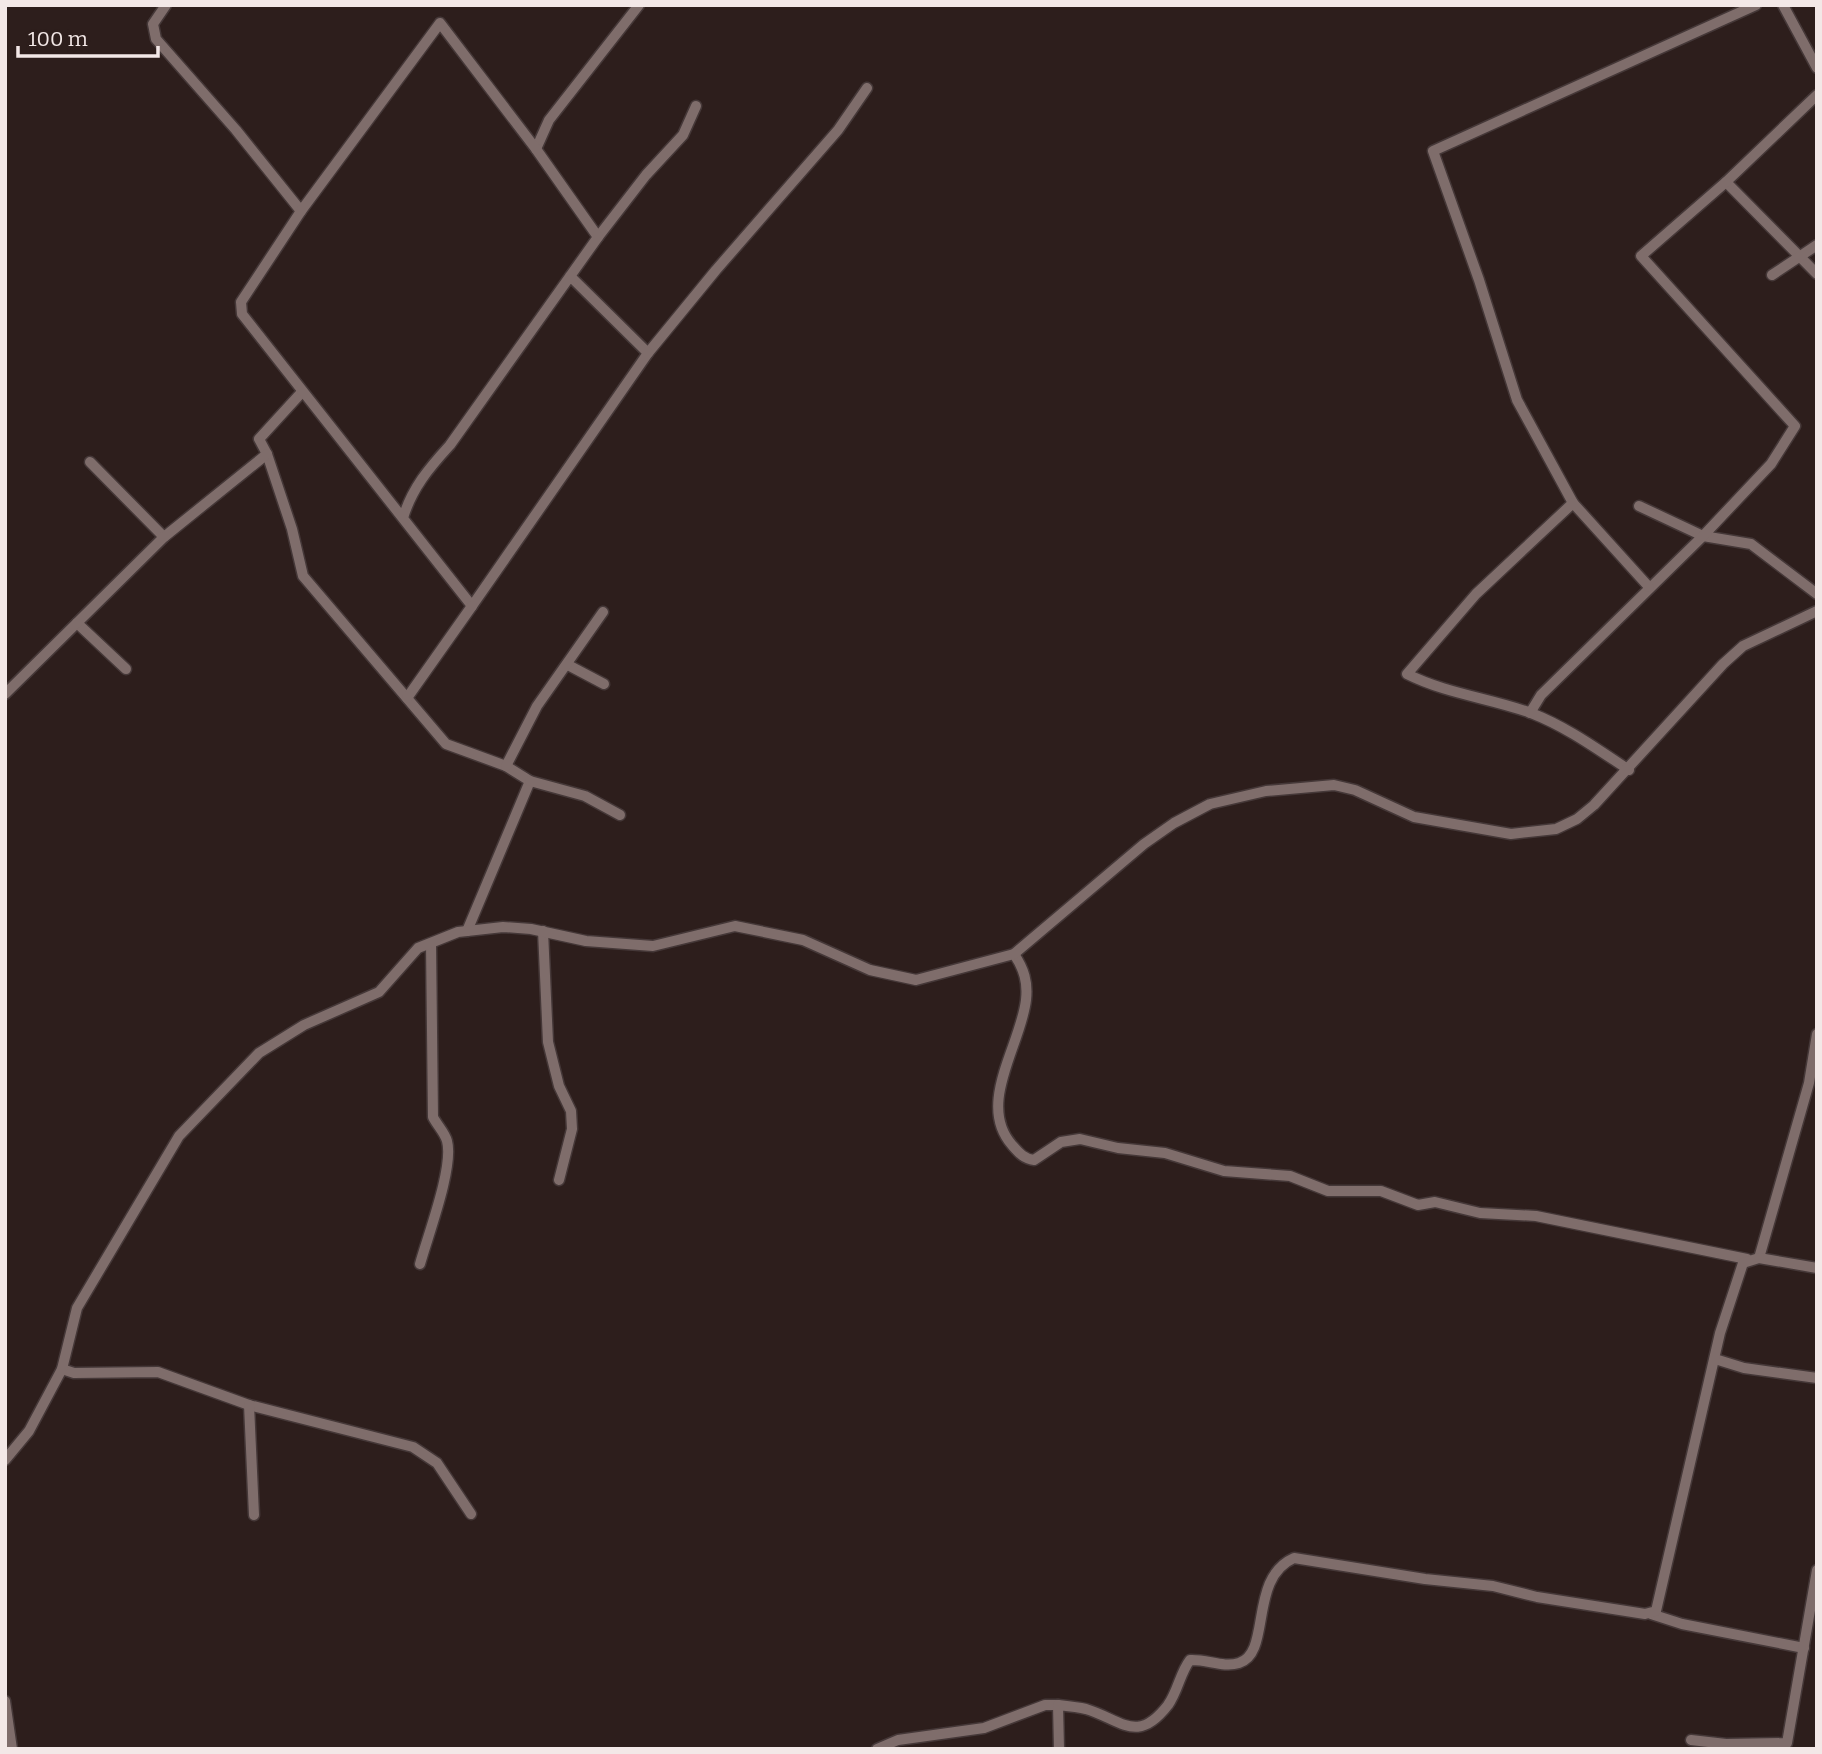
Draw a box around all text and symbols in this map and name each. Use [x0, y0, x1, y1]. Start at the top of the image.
scale bar [18, 14, 158, 58]
text: 100 m [28, 26, 88, 52]

